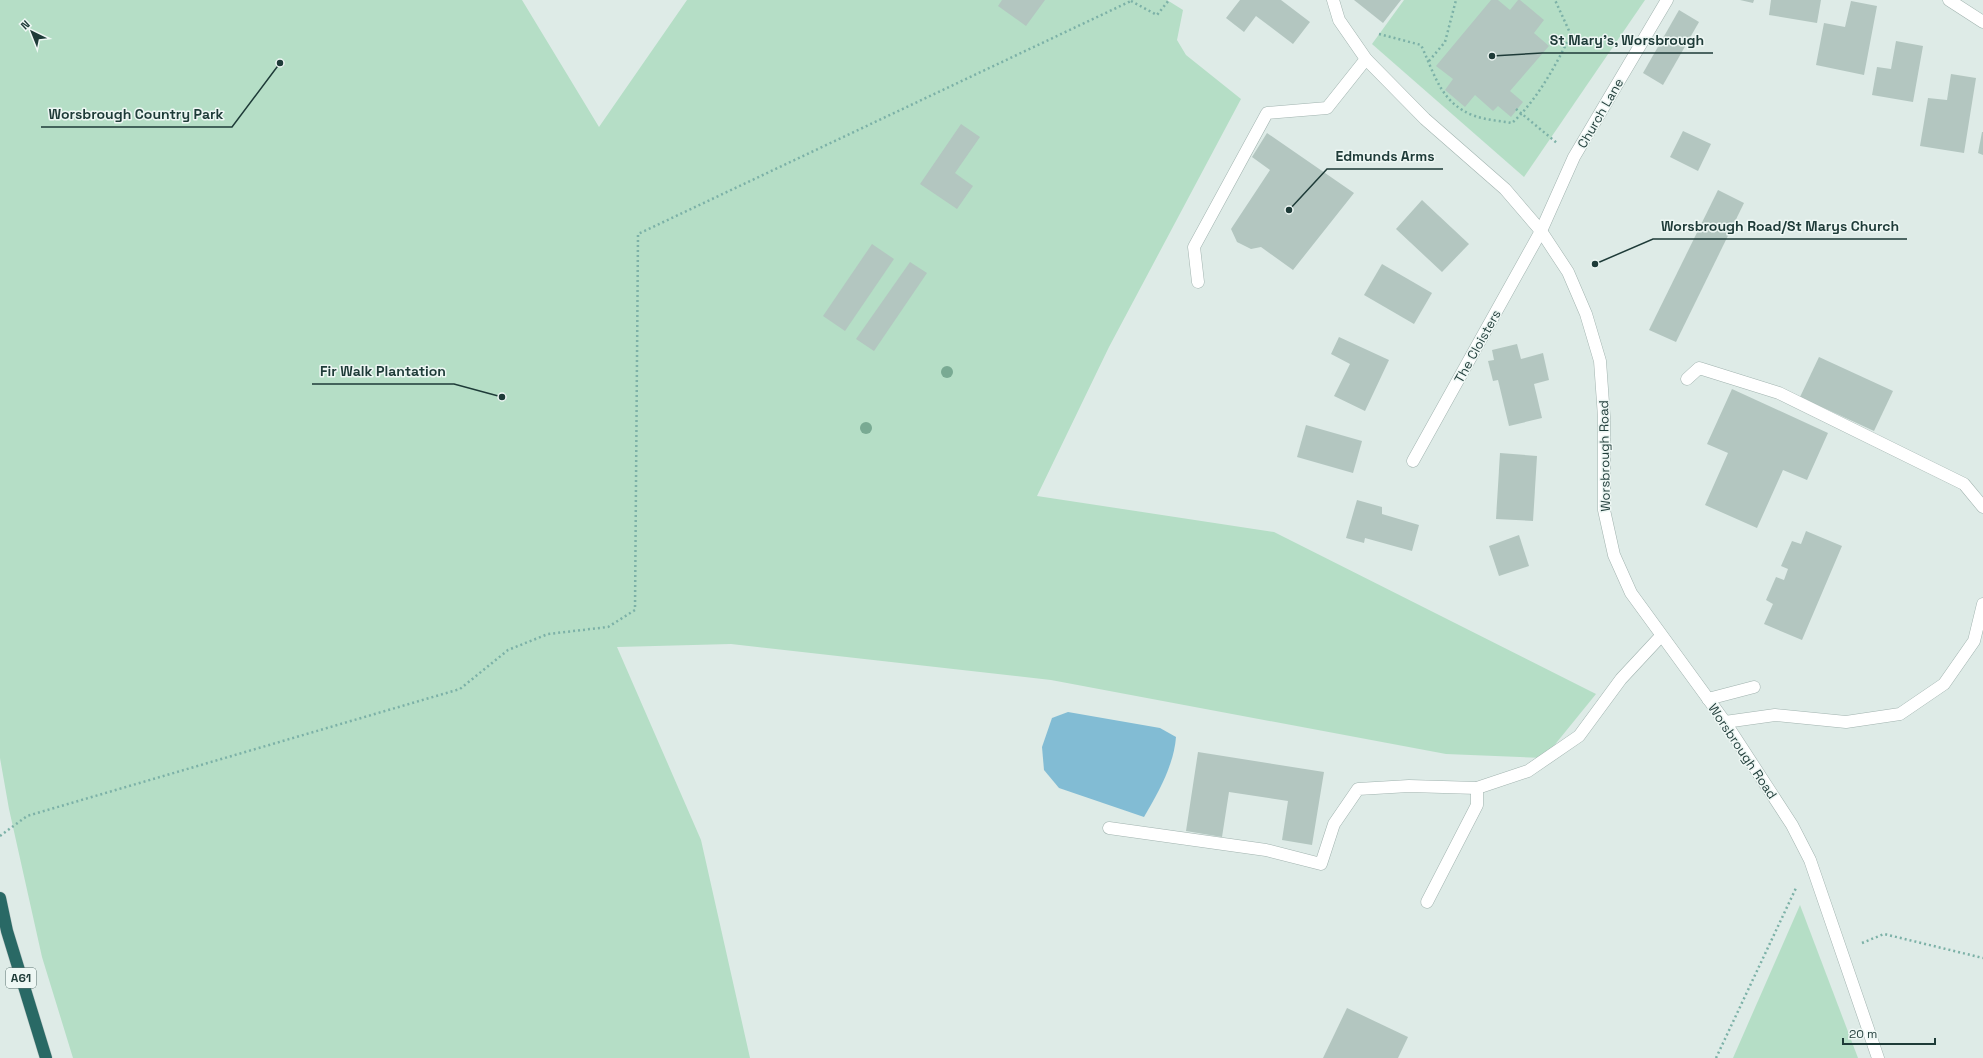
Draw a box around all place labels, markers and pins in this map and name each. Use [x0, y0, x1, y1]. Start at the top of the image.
callout: St Mary's, Worsbrough [1542, 27, 1713, 53]
callout: Worsbrough Country Park [41, 101, 232, 127]
callout: Edmunds Arms [1327, 143, 1443, 169]
callout: Worsbrough Road/St Marys Church [1653, 213, 1907, 239]
callout: Fir Walk Plantation [312, 358, 454, 384]

